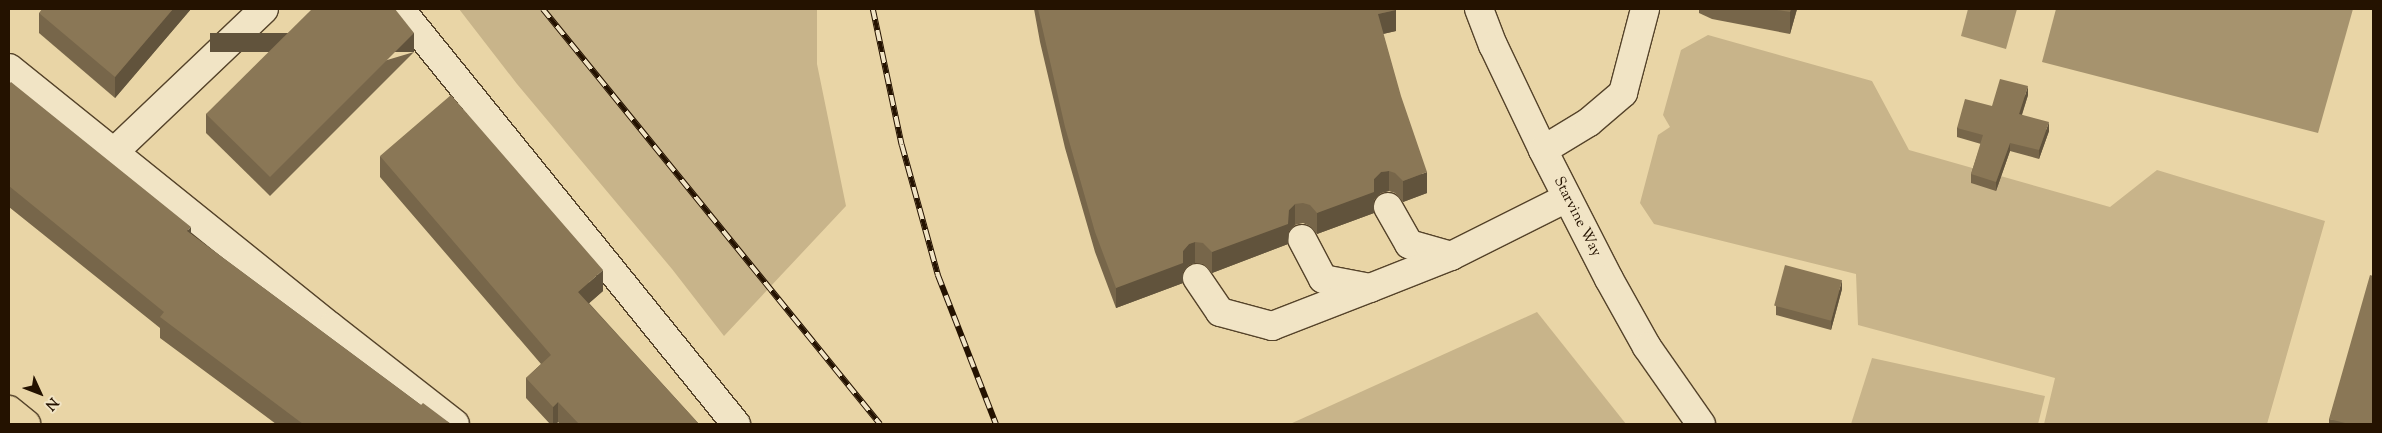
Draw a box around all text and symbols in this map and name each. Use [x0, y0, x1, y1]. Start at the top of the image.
street label: Starvine Way [1549, 174, 1605, 260]
north arrow [15, 368, 65, 418]
text: N [40, 392, 62, 414]

